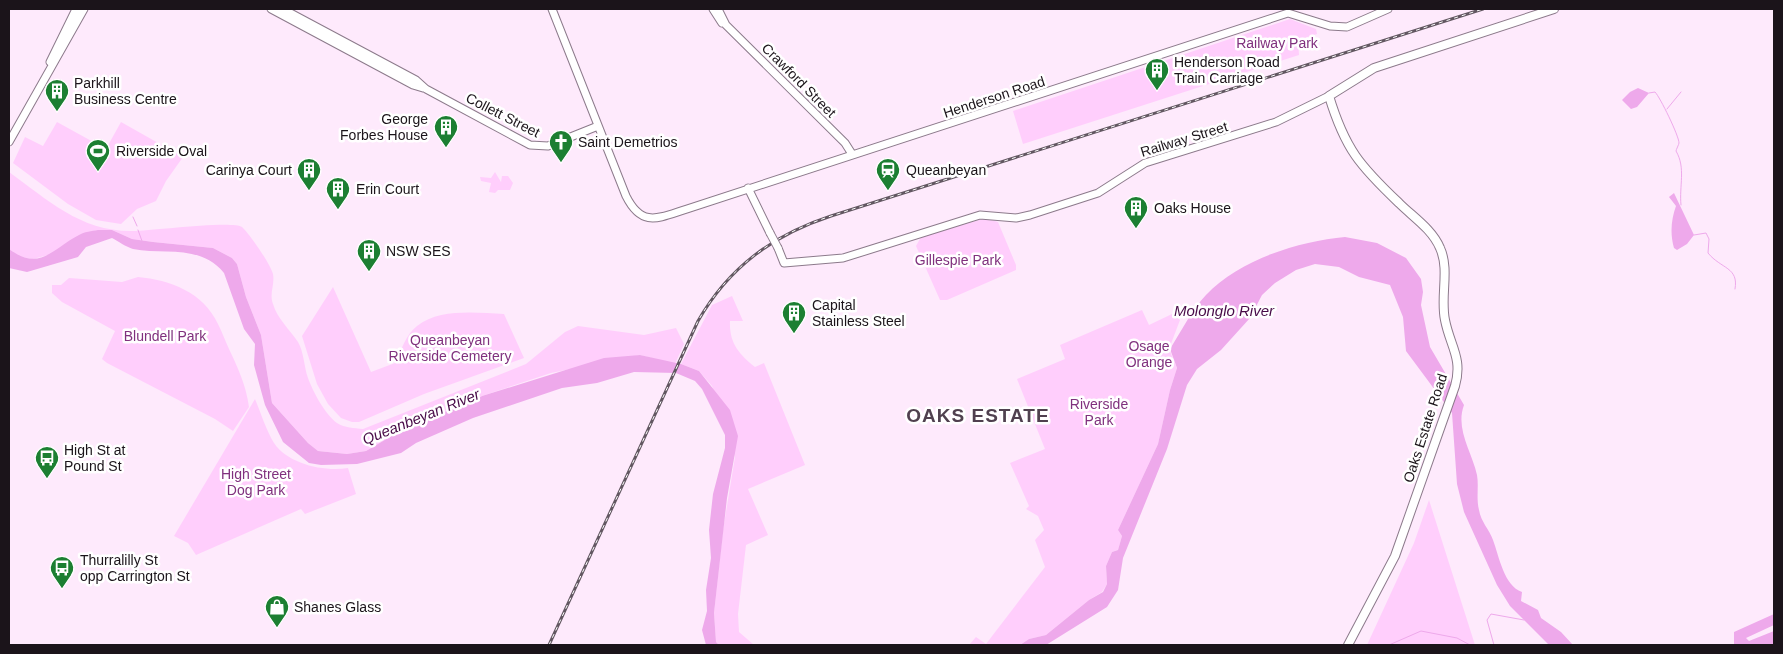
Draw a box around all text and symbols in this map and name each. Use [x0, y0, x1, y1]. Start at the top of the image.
park label: Railway Park [1236, 35, 1319, 51]
street label: Crawford Street [759, 40, 839, 120]
place label: Henderson Road Train Carriage [1174, 54, 1280, 86]
building icon: Henderson Road Train Carriage [1144, 57, 1170, 91]
street label: Henderson Road [941, 73, 1047, 121]
place label: Parkhill Business Centre [74, 75, 177, 107]
building icon: Parkhill Business Centre [44, 78, 70, 112]
street label: Collett Street [463, 89, 543, 141]
place label: George Forbes House [340, 111, 428, 143]
building icon: George Forbes House [433, 114, 459, 148]
street label: Railway Street [1139, 118, 1230, 160]
church icon: Saint Demetrios [548, 129, 574, 163]
place label: Saint Demetrios [578, 134, 678, 150]
sports icon: Riverside Oval [85, 138, 111, 172]
place label: Riverside Oval [116, 143, 207, 159]
building icon: Carinya Court [296, 157, 322, 191]
station icon: Queanbeyan [875, 157, 901, 191]
place label: Carinya Court [206, 162, 292, 178]
place label: Queanbeyan [906, 162, 986, 178]
building icon: Erin Court [325, 176, 351, 210]
place label: Erin Court [356, 181, 419, 197]
building icon: Oaks House [1123, 195, 1149, 229]
place label: Oaks House [1154, 200, 1231, 216]
building icon: NSW SES [356, 238, 382, 272]
place label: NSW SES [386, 243, 451, 259]
park label: Gillespie Park [915, 252, 1002, 268]
place label: Capital Stainless Steel [812, 297, 905, 329]
building icon: Capital Stainless Steel [781, 300, 807, 334]
water label: Molonglo River [1174, 302, 1275, 319]
park label: Blundell Park [124, 328, 207, 344]
park label: Queanbeyan Riverside Cemetery [389, 332, 511, 364]
park label: Osage Orange [1126, 338, 1173, 370]
street label: Oaks Estate Road [1400, 371, 1450, 485]
water label: Queanbeyan River [360, 385, 483, 448]
park label: Riverside Park [1070, 396, 1128, 428]
district label: OAKS ESTATE [906, 405, 1050, 426]
place label: High St at Pound St [64, 442, 126, 474]
bus stop icon: High St at Pound St [34, 445, 60, 479]
park label: High Street Dog Park [221, 466, 291, 498]
place label: Thurralilly St opp Carrington St [80, 552, 190, 584]
bus stop icon: Thurralilly St opp Carrington St [49, 555, 75, 589]
shop icon: Shanes Glass [264, 594, 290, 628]
place label: Shanes Glass [294, 599, 381, 615]

